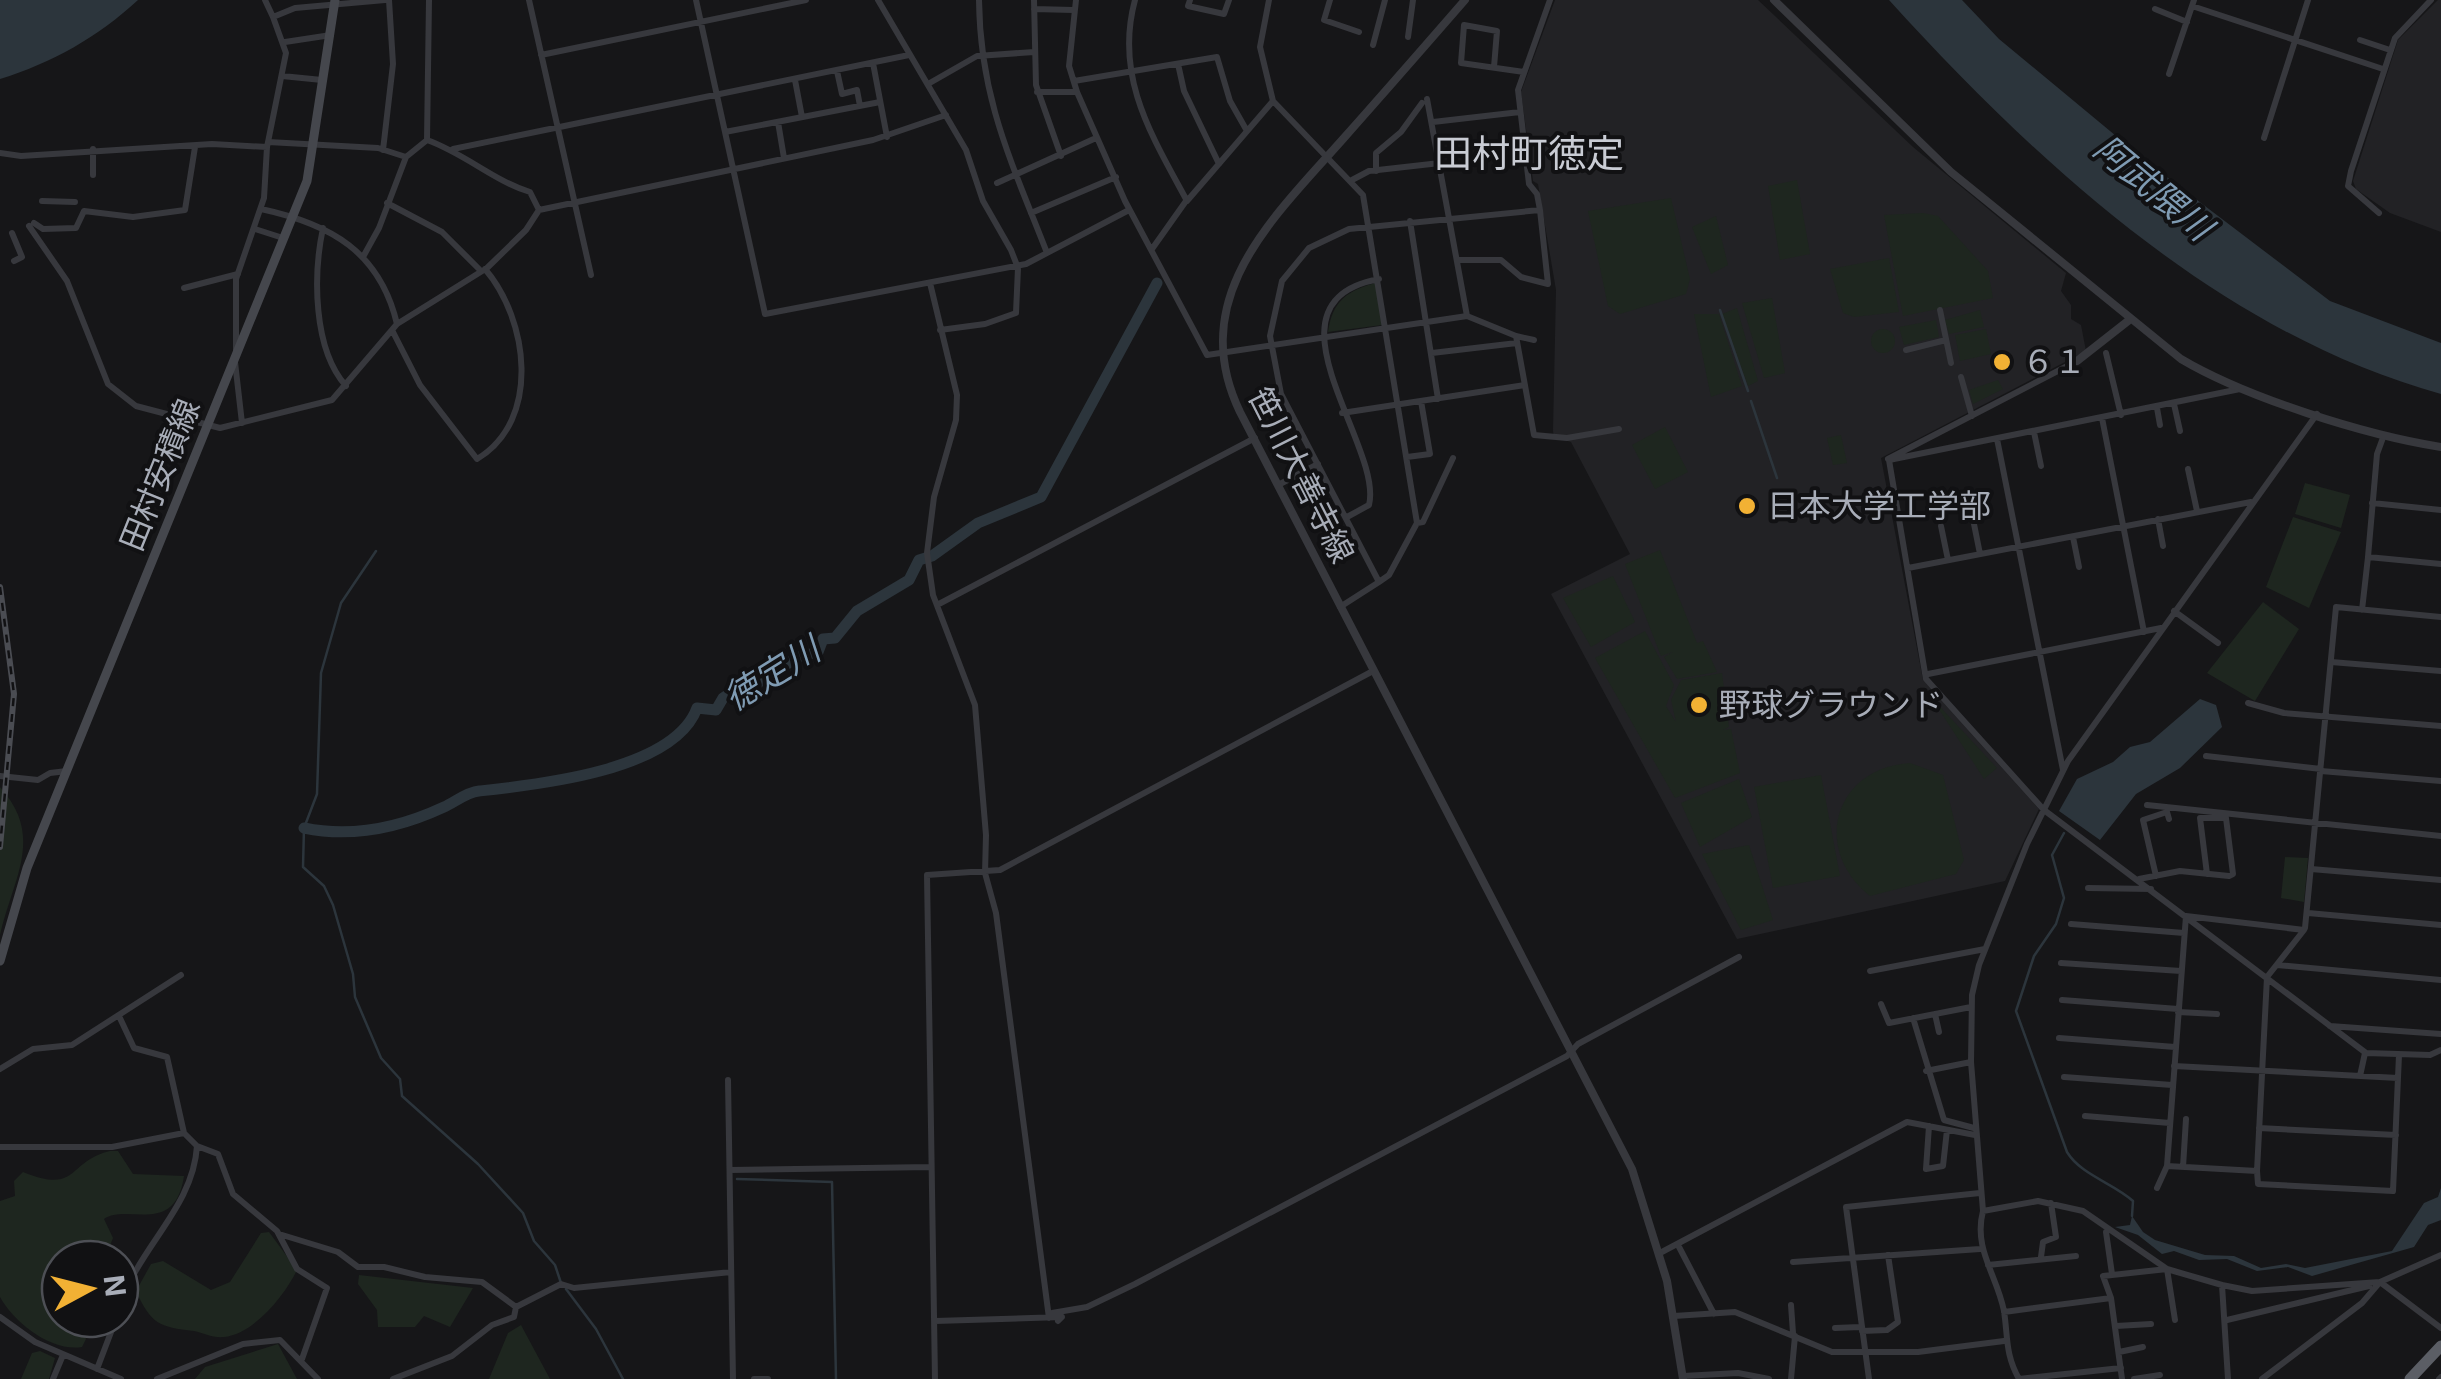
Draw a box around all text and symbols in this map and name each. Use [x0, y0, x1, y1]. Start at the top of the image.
water label: 阿武隈川 [2087, 126, 2224, 251]
district label: 田村町徳定 [1434, 130, 1624, 176]
place label: ６１ [2022, 342, 2086, 381]
marker: ６１ [1991, 351, 2013, 373]
street label: 笹川大善寺線 [1240, 380, 1362, 569]
street label: 田村安積線 [111, 393, 208, 556]
place label: 日本大学工学部 [1767, 486, 1991, 525]
marker: 日本大学工学部 [1736, 495, 1758, 517]
water label: 徳定川 [716, 625, 831, 719]
place label: 野球グラウンド [1719, 685, 1943, 724]
marker: 野球グラウンド [1688, 694, 1710, 716]
north arrow [40, 1239, 140, 1339]
text: N [97, 1273, 133, 1299]

